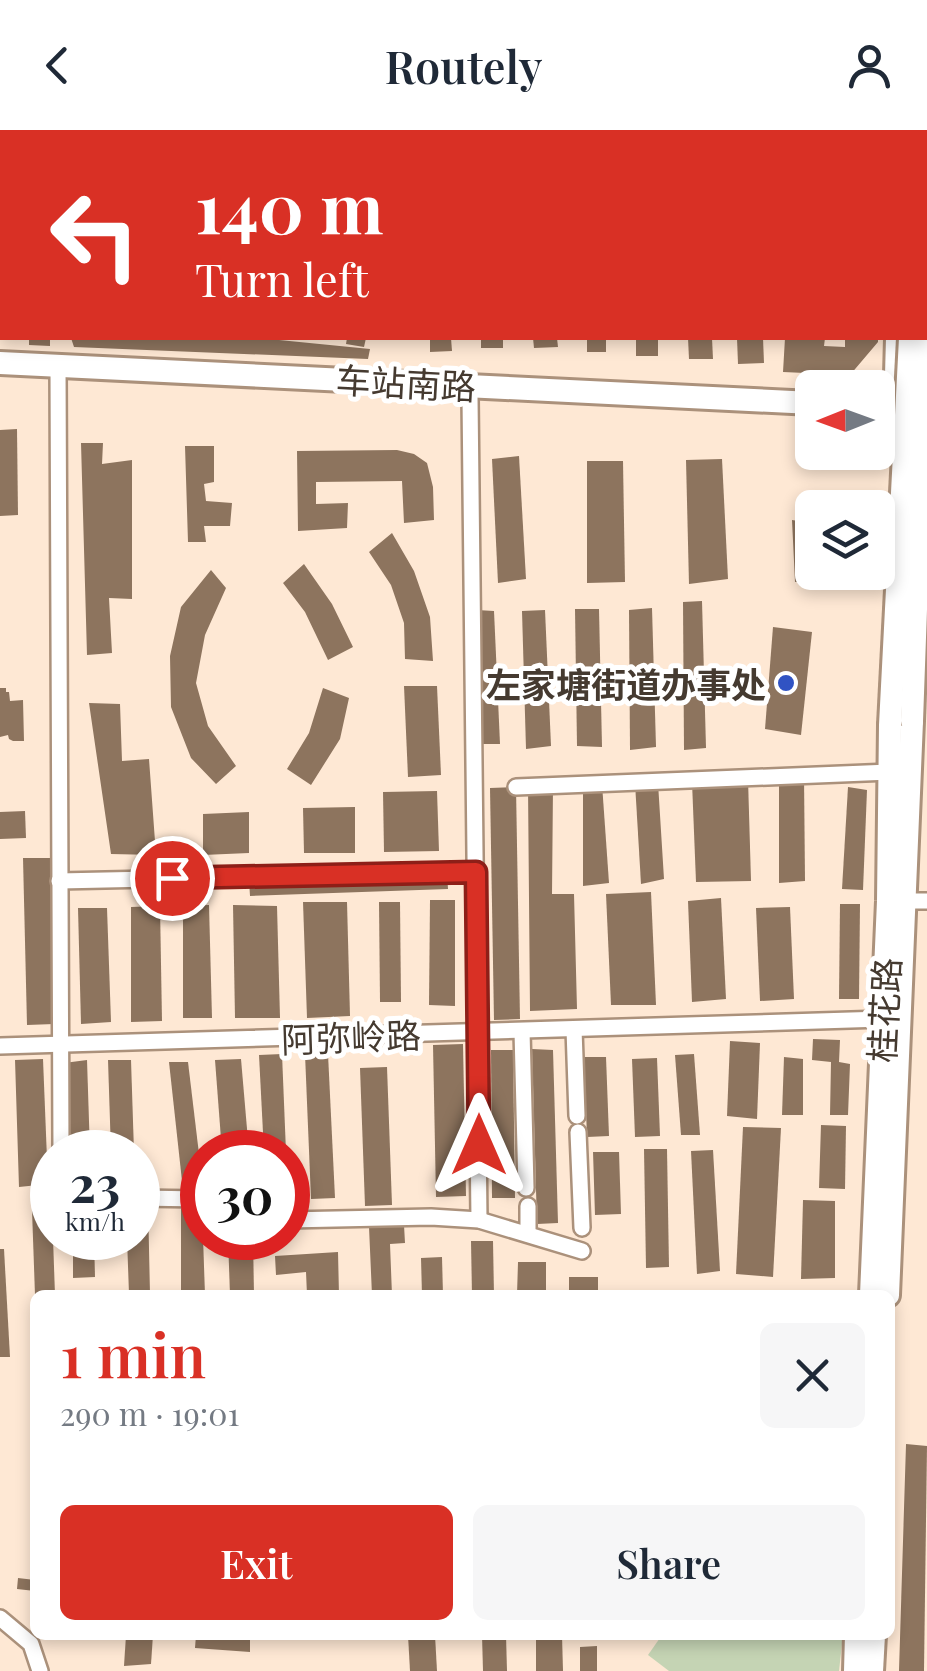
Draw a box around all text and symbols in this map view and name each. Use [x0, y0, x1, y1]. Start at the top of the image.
text: Routely [385, 35, 542, 95]
icon: back [30, 38, 85, 93]
icon: person [842, 38, 897, 93]
text: 140 m [195, 158, 384, 252]
icon: left [30, 170, 160, 300]
text: Turn left [195, 248, 369, 308]
street label: 车站南路 [335, 355, 477, 409]
north arrow [795, 370, 895, 470]
map controls [795, 370, 895, 590]
button: layers [795, 490, 895, 590]
place label: 左家塘街道办事处 [486, 660, 766, 707]
marker: 左家塘街道办事处 [775, 672, 797, 694]
pin [130, 836, 215, 921]
icon: arrive [145, 851, 200, 906]
street label: 桂花路 [857, 956, 909, 1064]
street label: 阿弥岭路 [280, 1010, 422, 1062]
position arrow [427, 1093, 531, 1197]
speed limit sign: 30 [180, 1130, 310, 1260]
text: 23 [70, 1149, 120, 1216]
text: km/h [65, 1204, 125, 1237]
text: 1 min [60, 1313, 206, 1393]
button: close [760, 1323, 865, 1428]
text: 290 m · 19:01 [60, 1391, 239, 1434]
button: Exit [60, 1505, 453, 1620]
button: Share [473, 1505, 865, 1620]

